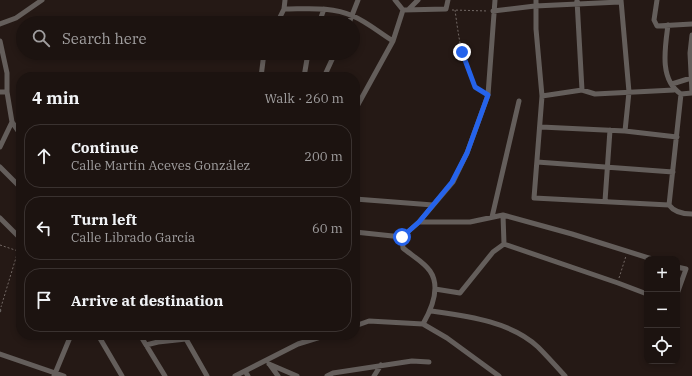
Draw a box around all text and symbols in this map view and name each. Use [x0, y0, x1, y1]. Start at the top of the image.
search box [16, 16, 360, 60]
icon: search [30, 27, 52, 49]
text: Search here [62, 29, 147, 48]
route end [453, 43, 471, 61]
text: 4 min [32, 87, 80, 109]
text: Walk · 260 m [265, 90, 344, 107]
text: Continue [71, 138, 138, 157]
icon: ahead [33, 145, 55, 167]
text: 200 m [304, 148, 343, 165]
text: Calle Martín Aceves González [71, 157, 250, 174]
text: Turn left [71, 210, 137, 229]
icon: left [33, 217, 55, 239]
text: 60 m [312, 220, 343, 237]
route start [393, 228, 411, 246]
text: Calle Librado García [71, 229, 195, 246]
map controls [644, 256, 680, 364]
button: + [644, 256, 680, 292]
icon: arrive [33, 289, 55, 311]
text: Arrive at destination [71, 291, 223, 310]
button: − [644, 292, 680, 328]
button: locate [644, 328, 680, 364]

